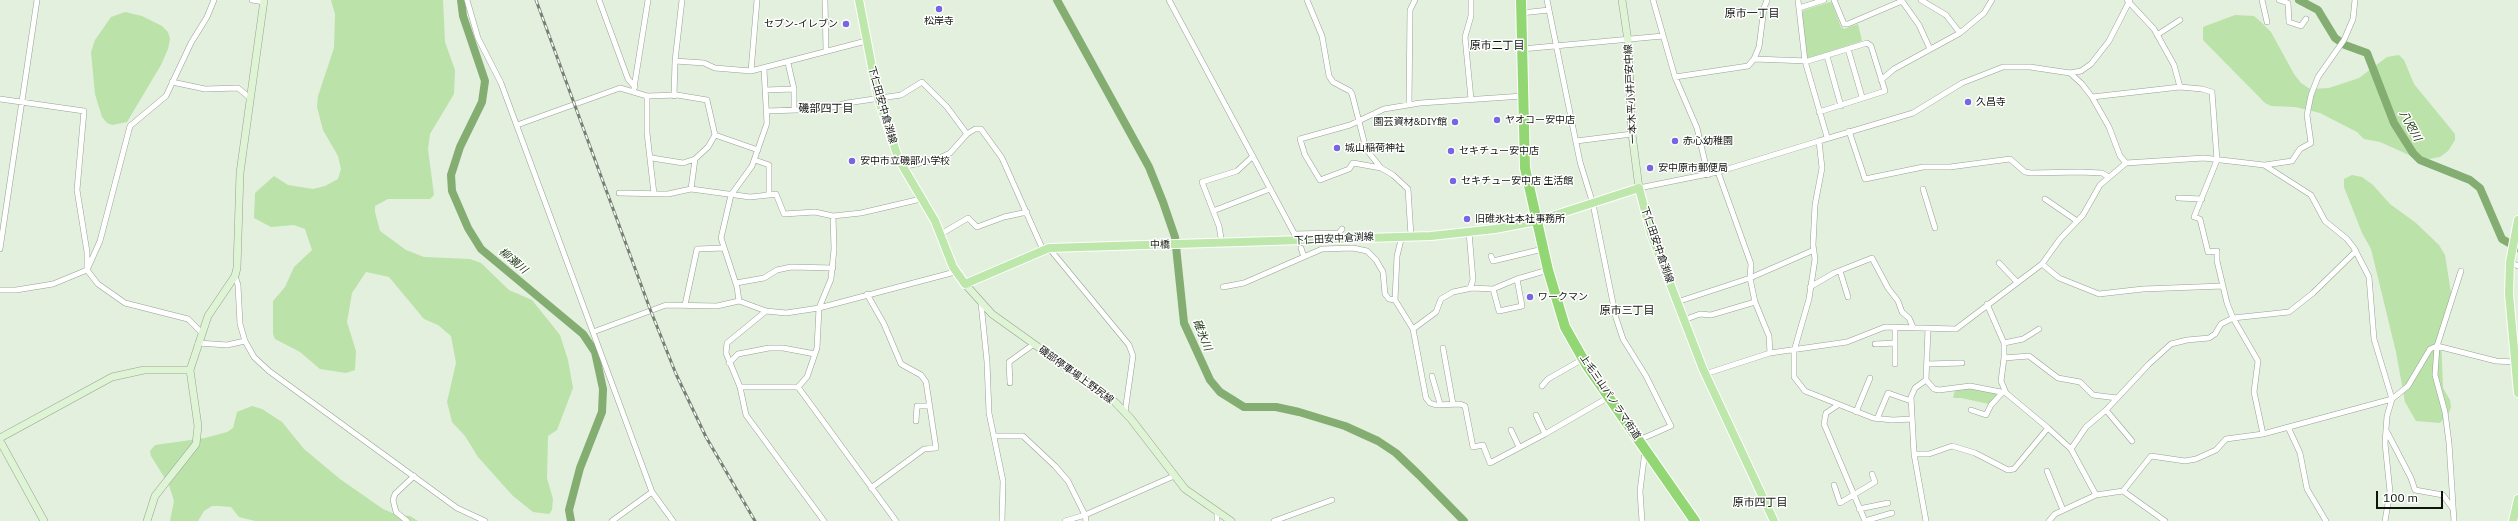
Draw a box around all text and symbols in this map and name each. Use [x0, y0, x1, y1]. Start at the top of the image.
marker: 松岸寺 [934, 4, 944, 14]
district label: 原市一丁目 [1725, 7, 1779, 21]
place label: 松岸寺 [924, 15, 954, 27]
place label: セブン-イレブン [764, 18, 838, 30]
marker: セブン-イレブン [841, 19, 851, 29]
district label: 原市二丁目 [1470, 39, 1524, 53]
street label: 一本木平小井戸安中線 [1622, 44, 1640, 144]
street label: 下仁田安中倉渕線 [865, 65, 899, 145]
place label: 久昌寺 [1976, 96, 2006, 108]
marker: 久昌寺 [1963, 97, 1973, 107]
district label: 磯部四丁目 [799, 102, 853, 116]
water label: 八咫川 [2396, 108, 2424, 144]
place label: ヤオコー安中店 [1505, 114, 1575, 126]
marker: ヤオコー安中店 [1492, 115, 1502, 125]
place label: 園芸資材&DIY館 [1373, 116, 1447, 128]
marker: 園芸資材&DIY館 [1450, 117, 1460, 127]
place label: 赤心幼稚園 [1683, 135, 1733, 147]
marker: 赤心幼稚園 [1670, 136, 1680, 146]
place label: 城山稲荷神社 [1345, 142, 1405, 154]
marker: 城山稲荷神社 [1332, 143, 1342, 153]
place label: セキチュー安中店 [1459, 145, 1539, 157]
marker: セキチュー安中店 [1446, 146, 1456, 156]
place label: 安中市立磯部小学校 [860, 155, 950, 167]
marker: 安中市立磯部小学校 [847, 156, 857, 166]
place label: 安中原市郵便局 [1658, 162, 1728, 174]
marker: 安中原市郵便局 [1645, 163, 1655, 173]
place label: セキチュー安中店 生活館 [1461, 175, 1573, 187]
marker: セキチュー安中店 生活館 [1448, 176, 1458, 186]
street label: 下仁田安中倉渕線 [1638, 205, 1676, 285]
place label: 旧碓氷社本社事務所 [1475, 213, 1565, 225]
marker: 旧碓氷社本社事務所 [1462, 214, 1472, 224]
street label: 下仁田安中倉渕線 [1294, 231, 1374, 247]
street label: 中橋 [1150, 239, 1170, 251]
water label: 柳瀬川 [496, 245, 530, 277]
place label: ワークマン [1538, 291, 1588, 303]
marker: ワークマン [1525, 292, 1535, 302]
district label: 原市三丁目 [1600, 304, 1654, 318]
water label: 碓氷川 [1190, 317, 1214, 353]
street label: 磯部停車場上野尻線 [1036, 344, 1116, 406]
street label: 上毛三山パノラマ街道 [1577, 352, 1643, 442]
scale bar [2378, 483, 2445, 509]
text: 100 m [2383, 490, 2418, 505]
district label: 原市四丁目 [1733, 496, 1787, 510]

